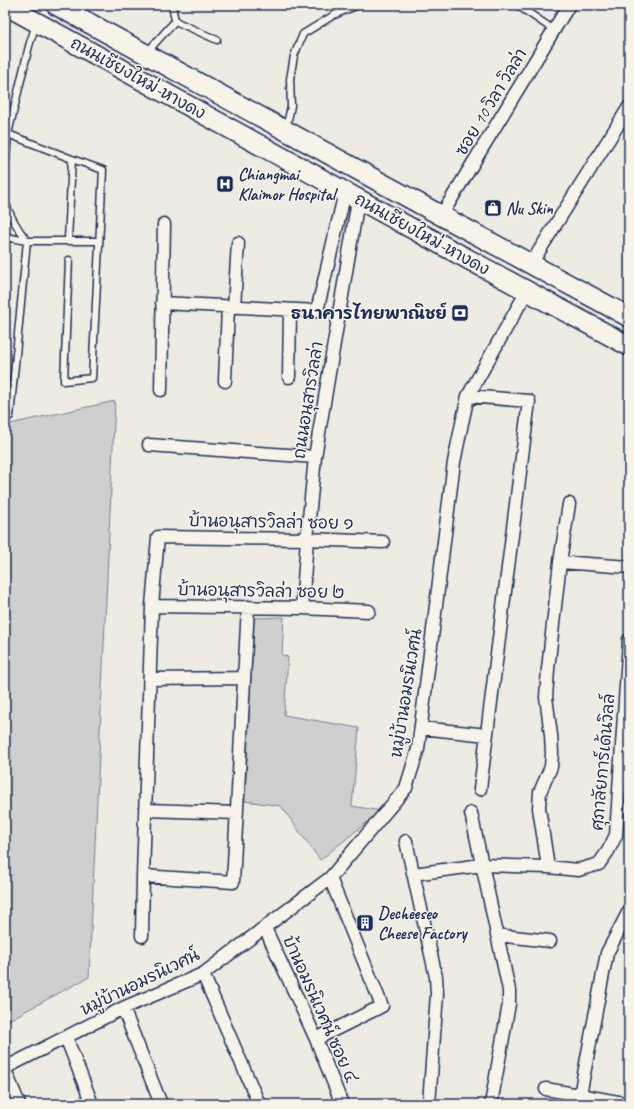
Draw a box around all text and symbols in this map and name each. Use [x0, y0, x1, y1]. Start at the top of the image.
street label: ถนนเชียงใหม่-หางดง [67, 31, 210, 124]
street label: ซอย 10 วิลา วิลล่า [450, 44, 531, 160]
place label: Chiangmai Klaimor Hospital [238, 164, 339, 205]
hospital icon: Chiangmai Klaimor Hospital [215, 174, 235, 194]
street label: ถนนเชียงใหม่-หางดง [351, 187, 494, 280]
shop icon: Nu Skin [483, 198, 503, 218]
place label: Nu Skin [506, 198, 554, 219]
place label: ธนาคารไทยพาณิชย์ [291, 302, 447, 324]
bank icon: ธนาคารไทยพาณิชย์ [450, 303, 470, 323]
street label: ถนนอนุสารวิลล่า [287, 340, 330, 461]
street label: บ้านอนุสารวิลล่า ซอย ๑ [188, 509, 354, 536]
street label: บ้านอนุสารวิลล่า ซอย ๒ [177, 578, 345, 605]
street label: หมู่บ้านอมรนิเวศน์ [384, 626, 429, 759]
street label: ศุภาลัยการ์เด้นวิลล์ [586, 692, 621, 832]
place label: Decheeseo Cheese Factory [378, 903, 469, 944]
building icon: Decheeseo Cheese Factory [355, 913, 375, 933]
street label: บ้านอมรนิเวศน์ ซอย ๔ [278, 932, 363, 1086]
street label: หมู่บ้านอมรนิเวศน์ [76, 943, 204, 1022]

